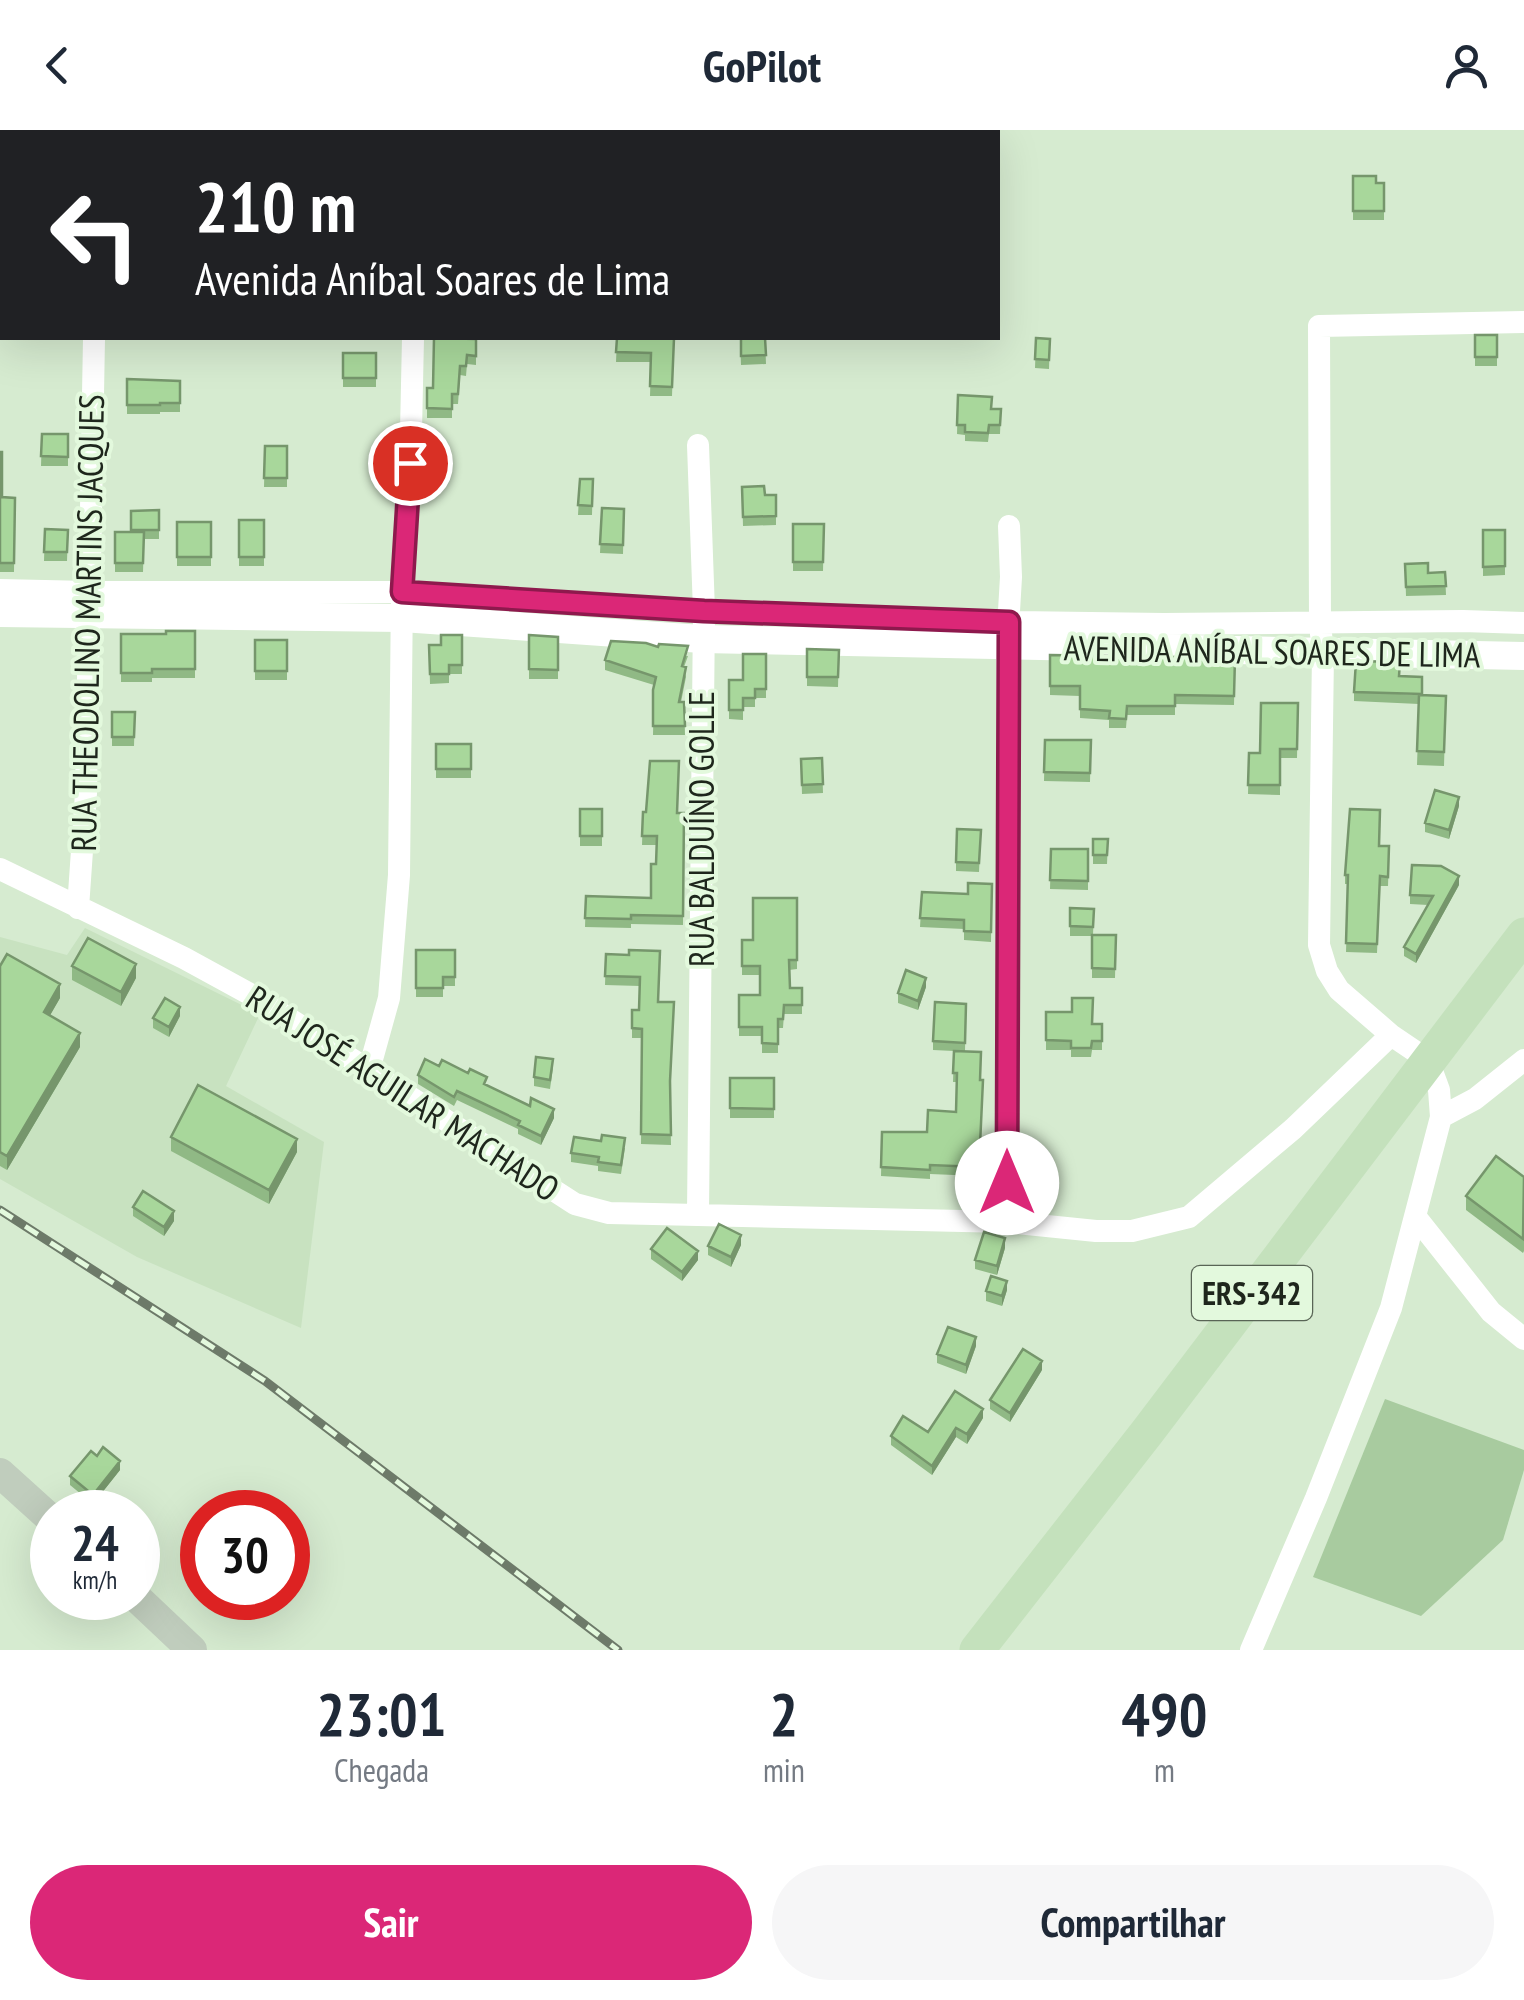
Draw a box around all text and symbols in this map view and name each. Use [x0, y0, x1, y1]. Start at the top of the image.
text: GoPilot [703, 36, 821, 94]
icon: back [30, 38, 85, 93]
icon: person [1439, 38, 1494, 93]
text: 210 m [195, 161, 356, 251]
icon: left [30, 170, 160, 300]
text: Avenida Aníbal Soares de Lima [195, 249, 670, 307]
street label: RUA THEODOLINO MARTINS JACQUES [60, 394, 114, 852]
pin [368, 421, 453, 506]
icon: arrive [383, 436, 438, 491]
street label: AVENIDA ANÍBAL SOARES DE LIMA [1063, 624, 1481, 678]
street label: RUA BALDUÍNO GOLLE [678, 691, 724, 967]
street label: RUA JOSÉ AGUILAR MACHADO [238, 975, 568, 1211]
position arrow [955, 1131, 1059, 1235]
road number: ERS-342 [1192, 1266, 1312, 1320]
speed limit sign: 30 [180, 1490, 310, 1620]
text: 24 [71, 1510, 119, 1575]
text: km/h [73, 1564, 117, 1596]
text: 23:01 [317, 1675, 446, 1753]
text: 2 [770, 1675, 798, 1753]
text: 490 [1121, 1675, 1207, 1753]
text: Chegada [334, 1749, 429, 1791]
text: min [763, 1749, 805, 1791]
text: m [1154, 1749, 1175, 1791]
button: Sair [30, 1865, 752, 1980]
button: Compartilhar [772, 1865, 1494, 1980]

